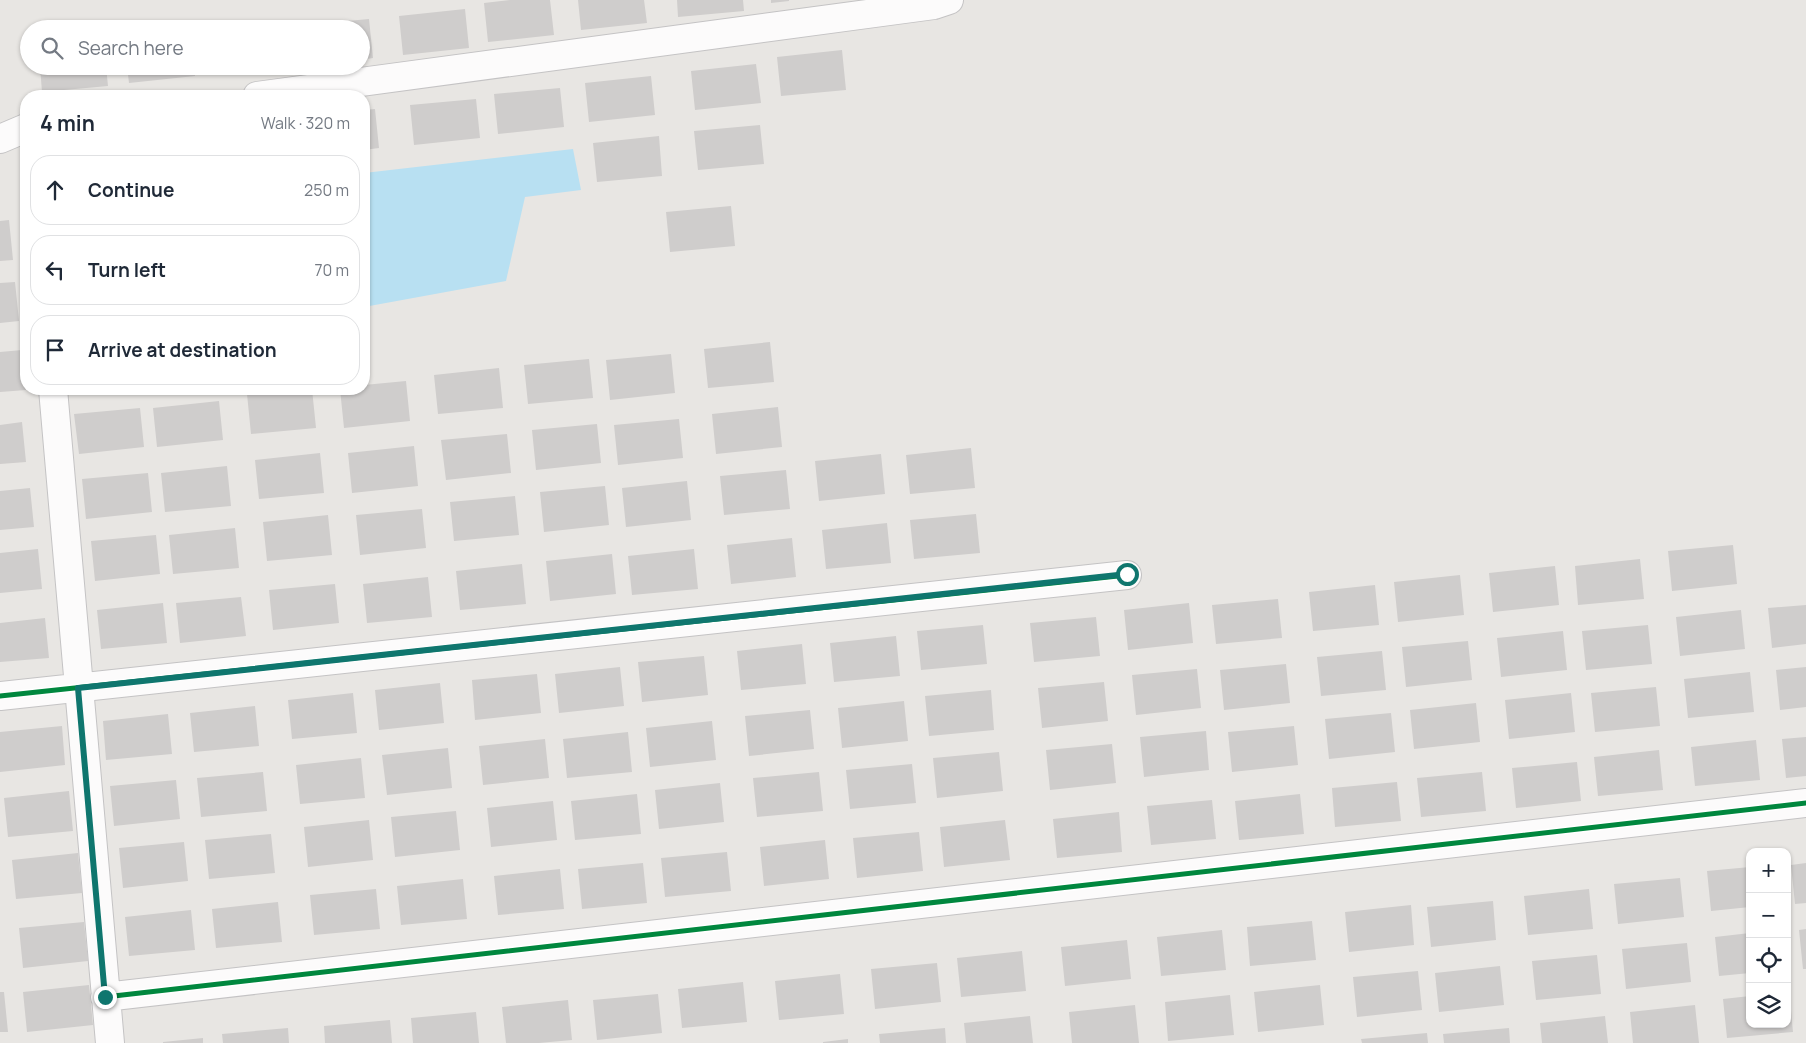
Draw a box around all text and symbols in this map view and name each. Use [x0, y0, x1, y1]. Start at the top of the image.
search box [20, 20, 370, 75]
icon: search [38, 34, 66, 62]
text: Search here [78, 35, 184, 61]
text: 4 min [40, 109, 95, 137]
text: Walk · 320 m [261, 112, 350, 134]
icon: ahead [41, 176, 69, 204]
text: Continue [88, 177, 174, 203]
text: 250 m [304, 179, 349, 201]
icon: left [41, 256, 69, 284]
text: Turn left [88, 257, 166, 283]
text: 70 m [314, 259, 349, 281]
icon: arrive [41, 336, 69, 364]
text: Arrive at destination [88, 337, 277, 363]
route start [1116, 563, 1139, 586]
map controls [1746, 848, 1791, 1028]
button: + [1746, 848, 1791, 893]
button: − [1746, 893, 1791, 938]
button: locate [1746, 938, 1791, 983]
button: layers [1746, 983, 1791, 1028]
route end [94, 986, 117, 1009]

